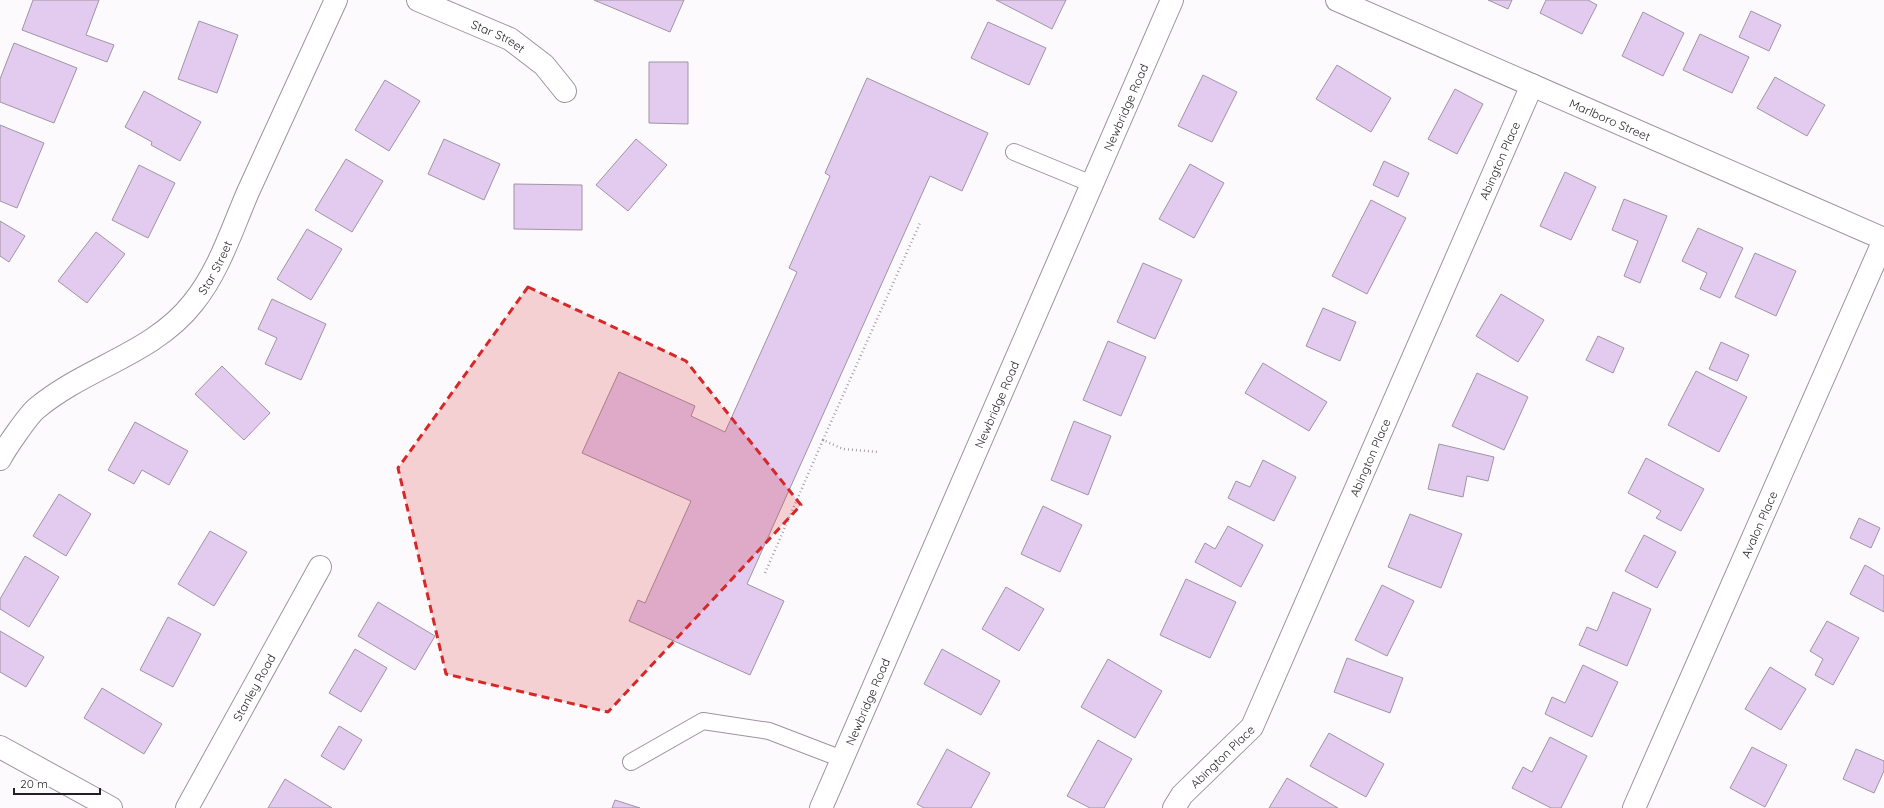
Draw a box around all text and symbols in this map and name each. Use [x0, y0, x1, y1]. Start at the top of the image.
street label: Star Street [469, 16, 528, 56]
street label: Newbridge Road [1100, 61, 1151, 153]
street label: Marlboro Street [1567, 95, 1653, 144]
street label: Abington Place [1476, 119, 1523, 202]
street label: Star Street [194, 238, 235, 297]
street label: Newbridge Road [971, 359, 1022, 450]
street label: Abington Place [1346, 416, 1393, 499]
street label: Avalon Place [1738, 488, 1780, 560]
street label: Stanley Road [229, 651, 278, 723]
street label: Newbridge Road [842, 656, 893, 747]
street label: Abington Place [1187, 721, 1257, 791]
scale bar [14, 770, 100, 796]
text: 20 m [20, 776, 48, 791]

